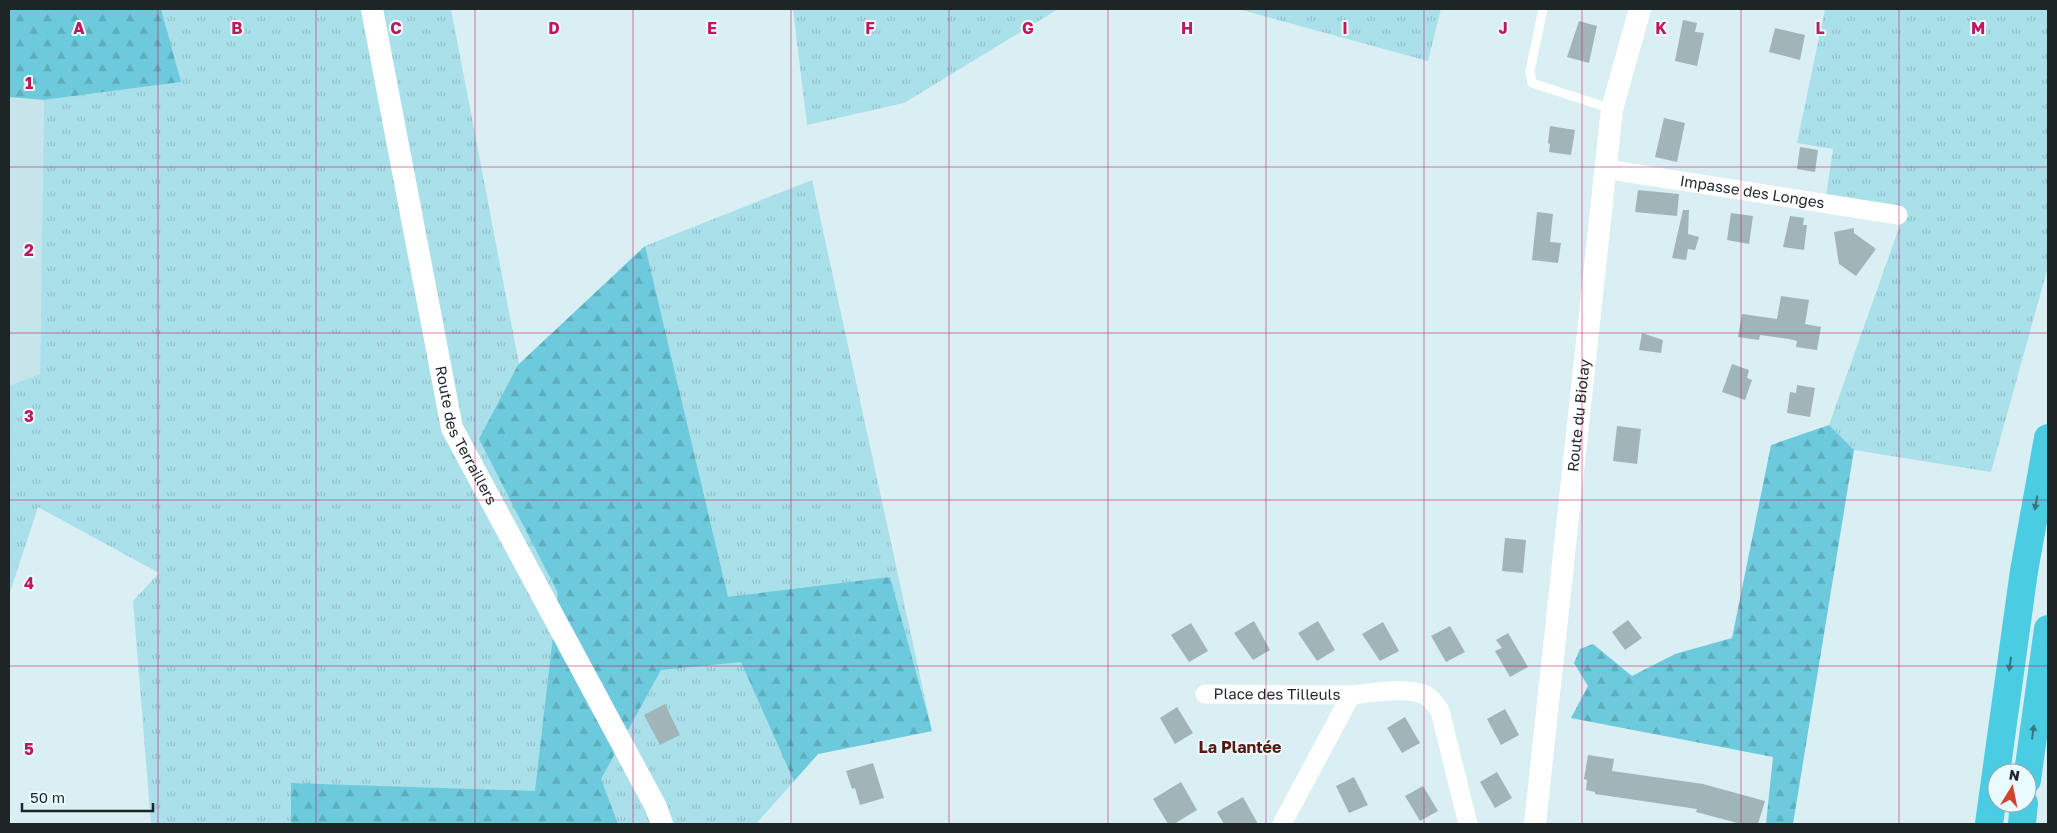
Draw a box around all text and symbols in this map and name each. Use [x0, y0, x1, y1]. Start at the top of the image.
text: A [73, 18, 85, 38]
text: B [231, 18, 243, 38]
text: C [390, 18, 402, 38]
text: D [548, 18, 560, 38]
text: E [707, 18, 717, 38]
text: F [865, 18, 875, 38]
text: G [1022, 18, 1034, 38]
text: H [1181, 18, 1193, 38]
text: I [1342, 18, 1348, 38]
text: J [1498, 18, 1508, 38]
text: K [1655, 18, 1667, 38]
text: L [1815, 18, 1825, 38]
text: M [1971, 18, 1985, 38]
text: 1 [25, 73, 33, 93]
street label: Impasse des Longes [1679, 171, 1826, 211]
text: 2 [24, 240, 34, 260]
street label: Route du Biolay [1563, 357, 1593, 473]
street label: Route des Terraillers [432, 364, 502, 508]
text: 3 [24, 406, 34, 426]
one-way arrow [2031, 496, 2039, 512]
text: 4 [24, 573, 34, 593]
one-way arrow [2006, 656, 2014, 672]
street label: Place des Tilleuls [1214, 684, 1341, 703]
one-way arrow [2030, 724, 2038, 740]
district label: La Plantée [1199, 737, 1281, 757]
text: 5 [24, 739, 34, 759]
north arrow [1987, 763, 2037, 813]
text: N [2008, 765, 2021, 784]
scale bar [22, 780, 154, 812]
text: 50 m [30, 788, 65, 806]

